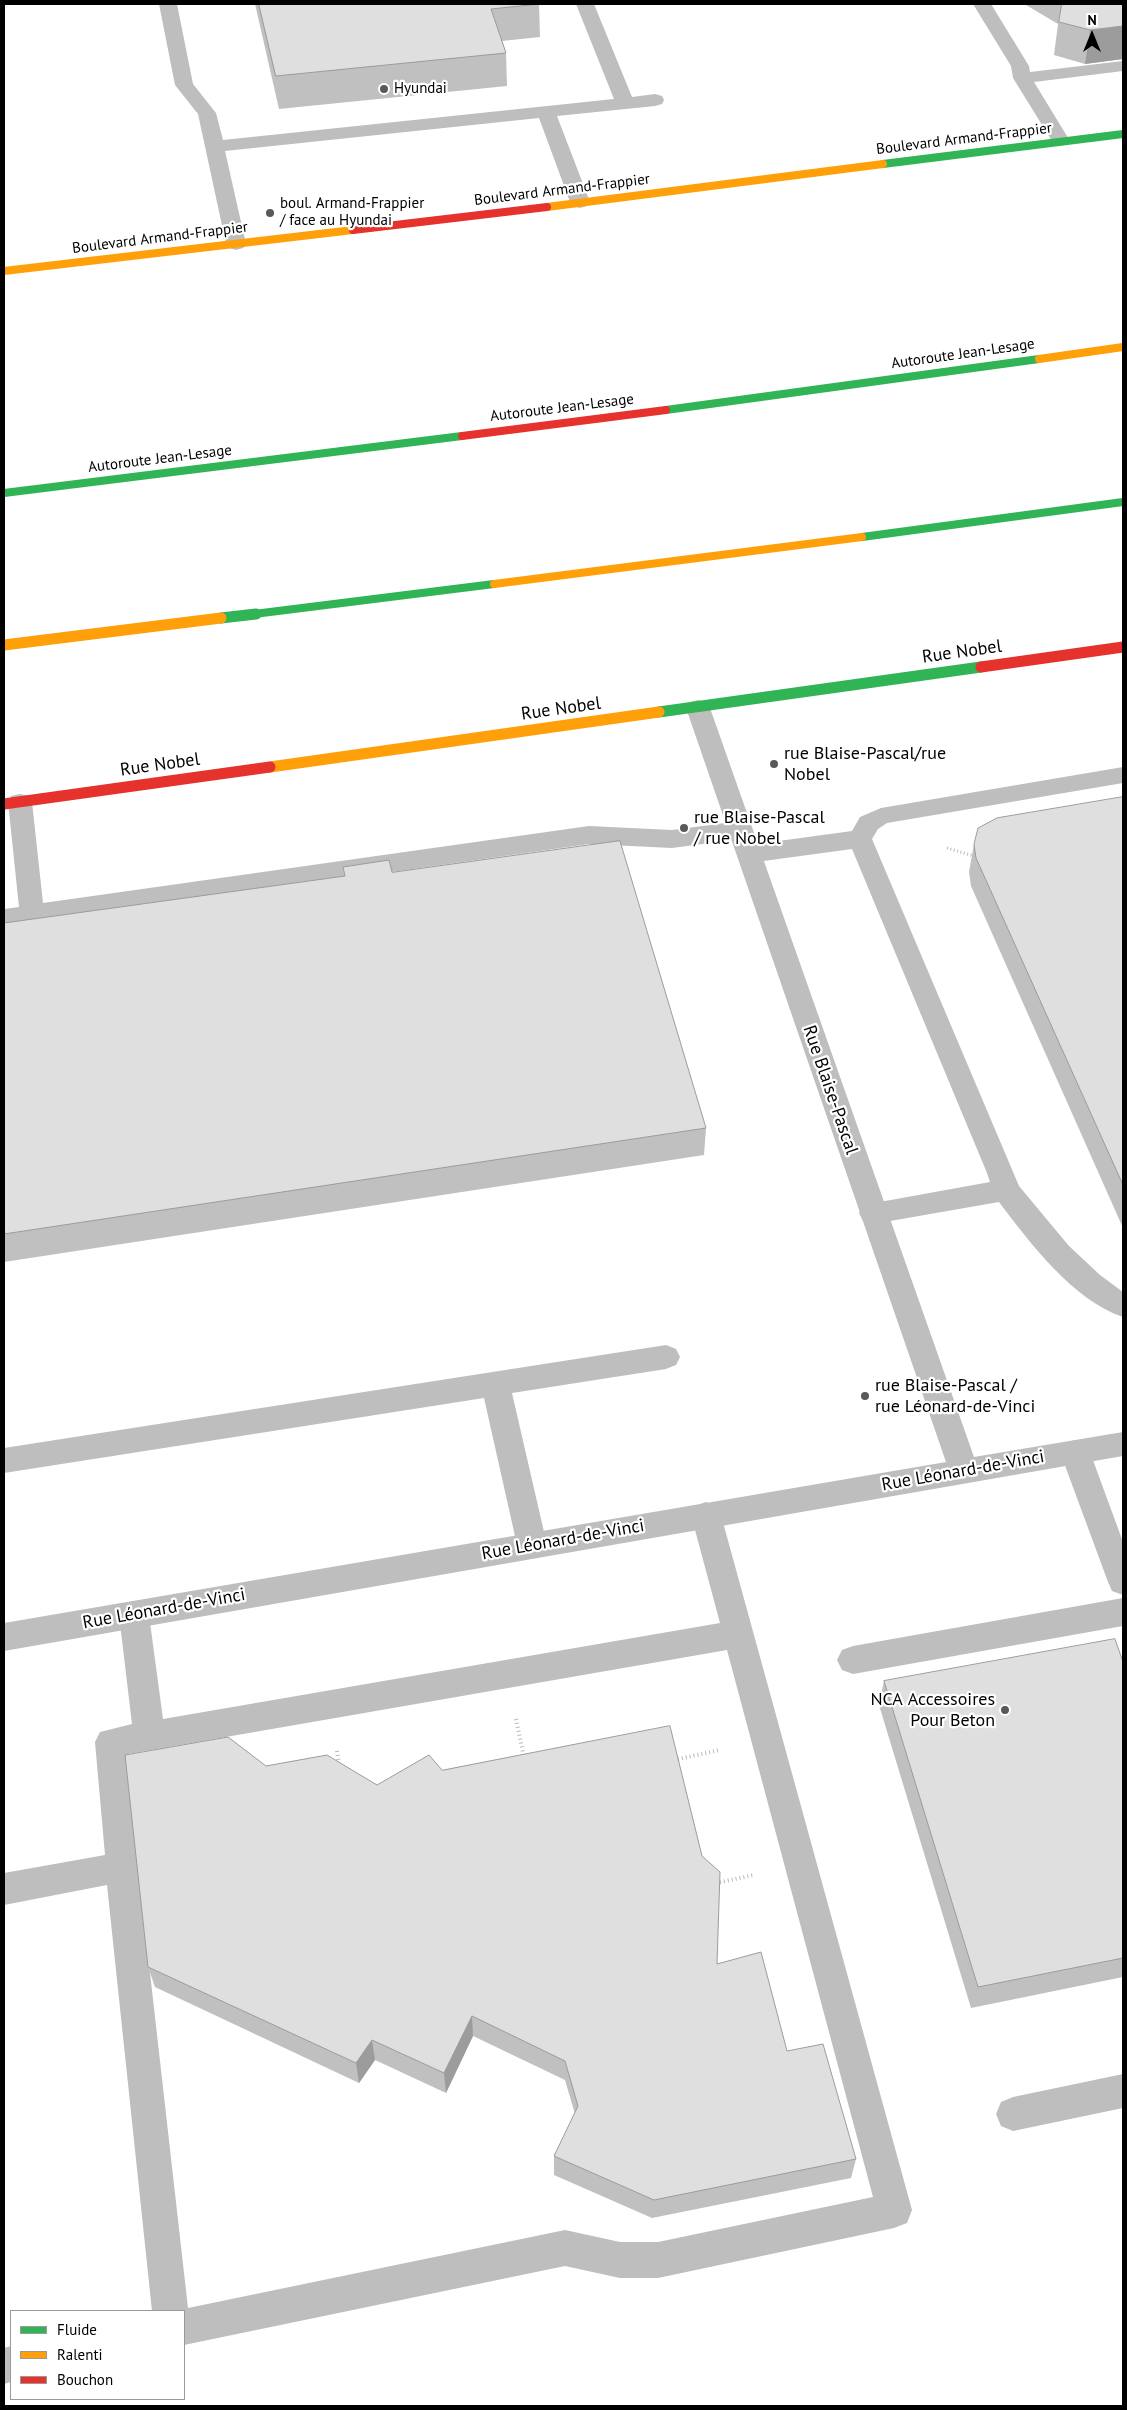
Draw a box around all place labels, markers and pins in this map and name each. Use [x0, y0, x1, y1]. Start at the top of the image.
place label: Hyundai [394, 80, 447, 98]
marker: Hyundai [378, 83, 390, 95]
place label: boul. Armand-Frappier / face au Hyundai [280, 195, 424, 230]
marker: boul. Armand-Frappier / face au Hyundai [264, 207, 276, 219]
place label: rue Blaise-Pascal/rue Nobel [784, 743, 946, 786]
marker: rue Blaise-Pascal/rue Nobel [768, 758, 780, 770]
place label: rue Blaise-Pascal / rue Nobel [694, 807, 825, 850]
marker: rue Blaise-Pascal / rue Nobel [678, 822, 690, 834]
place label: rue Blaise-Pascal / rue Léonard-de-Vinci [875, 1375, 1035, 1418]
marker: rue Blaise-Pascal / rue Léonard-de-Vinci [859, 1390, 871, 1402]
place label: NCA Accessoires Pour Beton [870, 1689, 995, 1732]
marker: NCA Accessoires Pour Beton [999, 1704, 1011, 1716]

